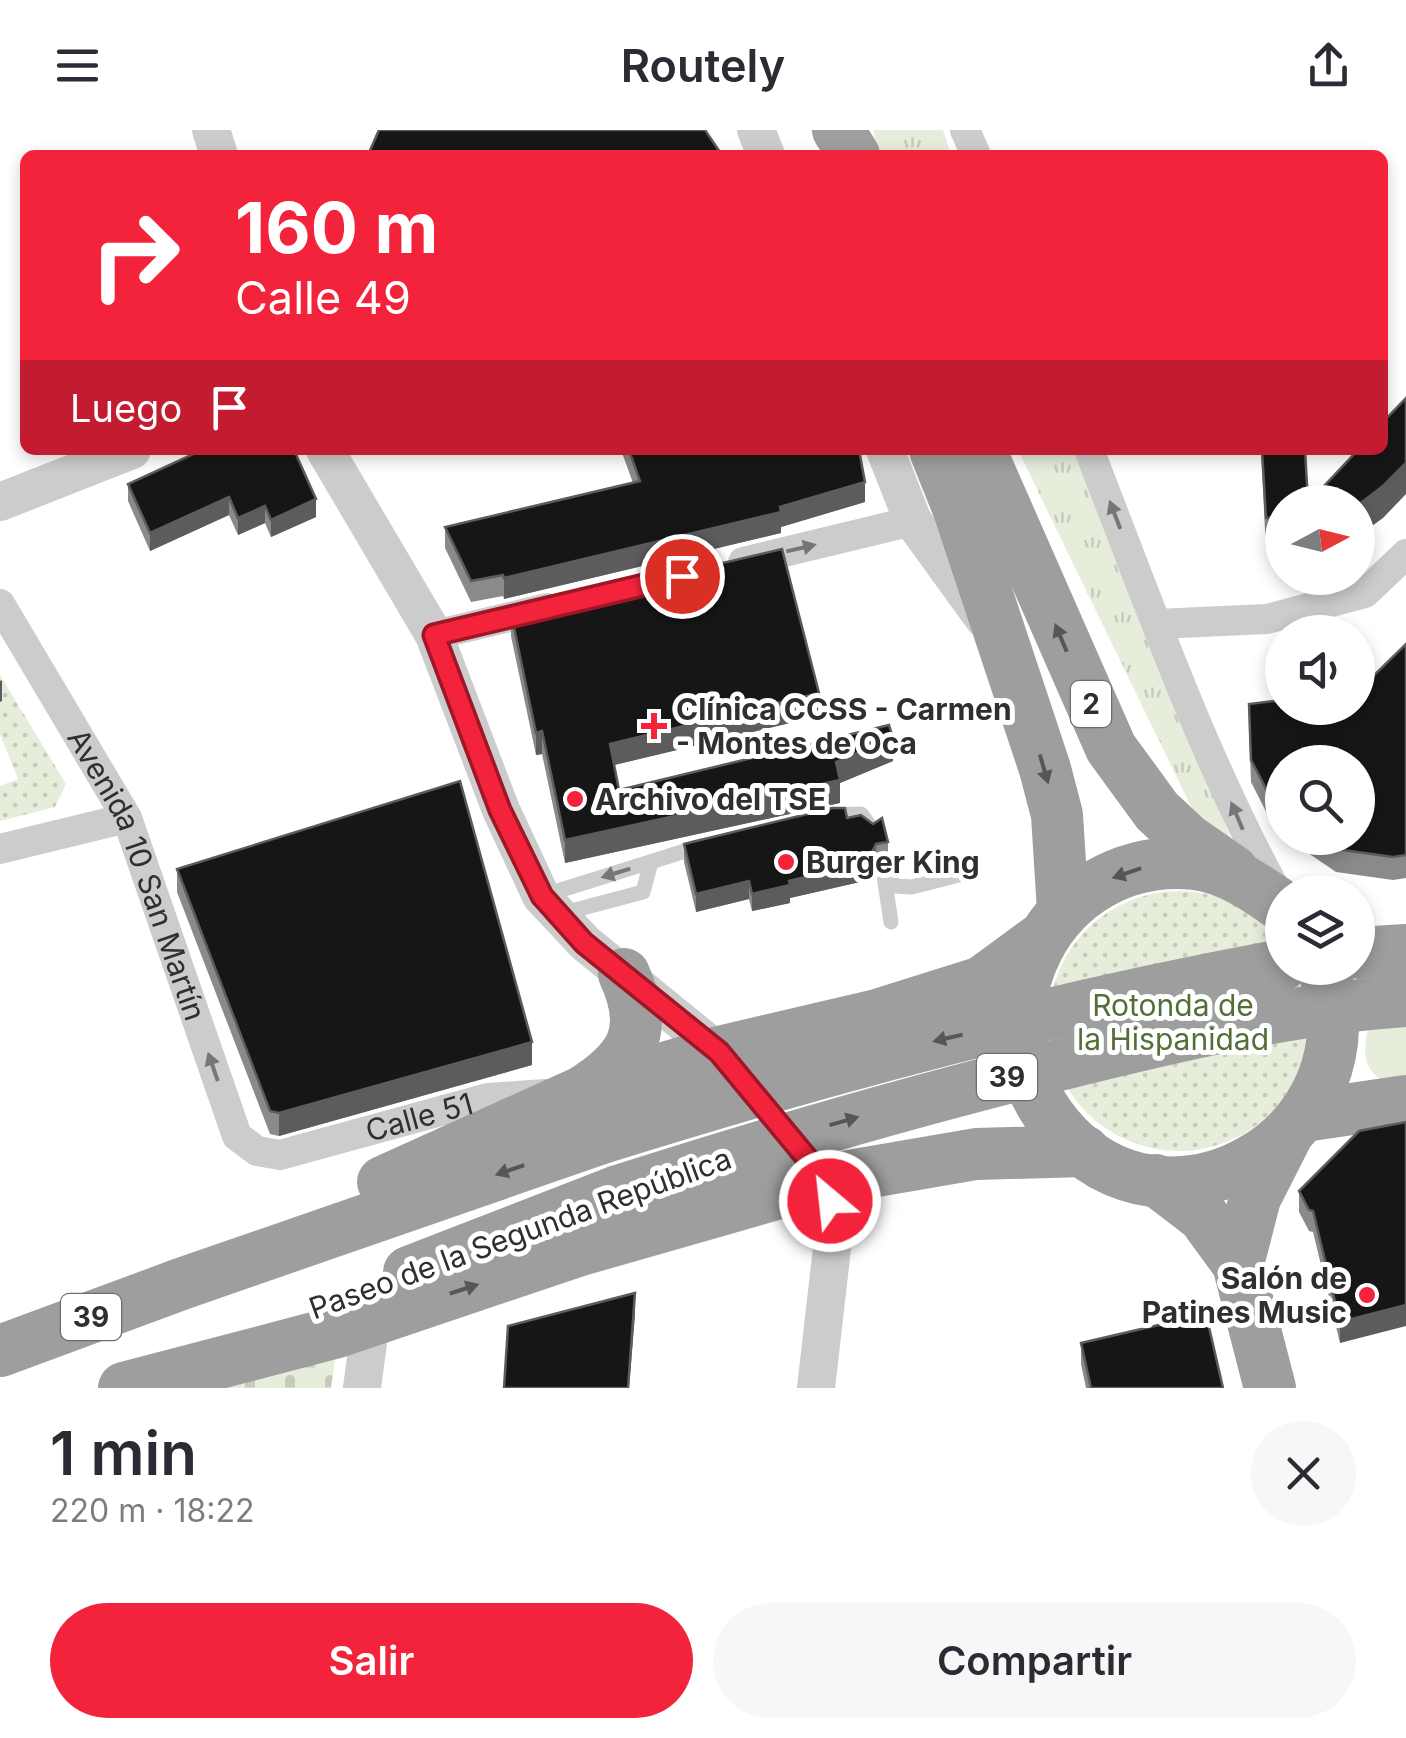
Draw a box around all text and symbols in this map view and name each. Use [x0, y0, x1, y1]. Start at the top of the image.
icon: menu [50, 38, 105, 93]
text: Routely [621, 38, 785, 93]
icon: share [1301, 38, 1356, 93]
text: 160 m [235, 185, 438, 270]
icon: right [70, 190, 200, 320]
text: Calle 49 [235, 270, 411, 325]
icon: arrive [202, 380, 257, 435]
text: Luego [70, 385, 182, 431]
north arrow [1265, 485, 1375, 595]
map controls [1265, 485, 1375, 985]
one-way arrow [1106, 500, 1122, 530]
pin [640, 534, 725, 619]
one-way arrow [786, 540, 817, 555]
icon: arrive [655, 549, 710, 604]
button: sound [1265, 615, 1375, 725]
one-way arrow [1053, 623, 1069, 653]
road number: 2 [1071, 681, 1111, 727]
place label: Clínica CCSS - Carmen - Montes de Oca [676, 691, 1012, 761]
marker: Clínica CCSS - Carmen - Montes de Oca [641, 713, 667, 739]
street label: Avenida 10 San Martín [60, 722, 214, 1025]
button: search [1265, 745, 1375, 855]
one-way arrow [1037, 753, 1053, 784]
place label: Archivo del TSE [595, 781, 826, 817]
marker: Archivo del TSE [564, 788, 586, 810]
one-way arrow [1229, 801, 1245, 831]
place label: Burger King [806, 844, 980, 880]
marker: Burger King [775, 851, 797, 873]
one-way arrow [601, 866, 631, 881]
one-way arrow [1111, 866, 1141, 881]
button: layers [1265, 875, 1375, 985]
park label: Rotonda de la Hispanidad [1077, 987, 1269, 1057]
one-way arrow [932, 1031, 963, 1047]
one-way arrow [205, 1052, 220, 1082]
road number: 39 [977, 1054, 1037, 1100]
street label: Calle 51 [362, 1085, 477, 1149]
one-way arrow [830, 1113, 860, 1128]
street label: Paseo de la Segunda República [304, 1140, 736, 1326]
position arrow [778, 1149, 882, 1253]
one-way arrow [494, 1163, 524, 1178]
place label: Salón de Patines Music [1142, 1260, 1347, 1330]
one-way arrow [449, 1280, 479, 1295]
marker: Salón de Patines Music [1356, 1284, 1378, 1306]
road number: 39 [61, 1294, 121, 1340]
text: 1 min [50, 1417, 197, 1489]
button: close [1251, 1421, 1356, 1526]
text: 220 m · 18:22 [50, 1491, 255, 1530]
button: Salir [50, 1603, 693, 1718]
button: Compartir [713, 1603, 1356, 1718]

